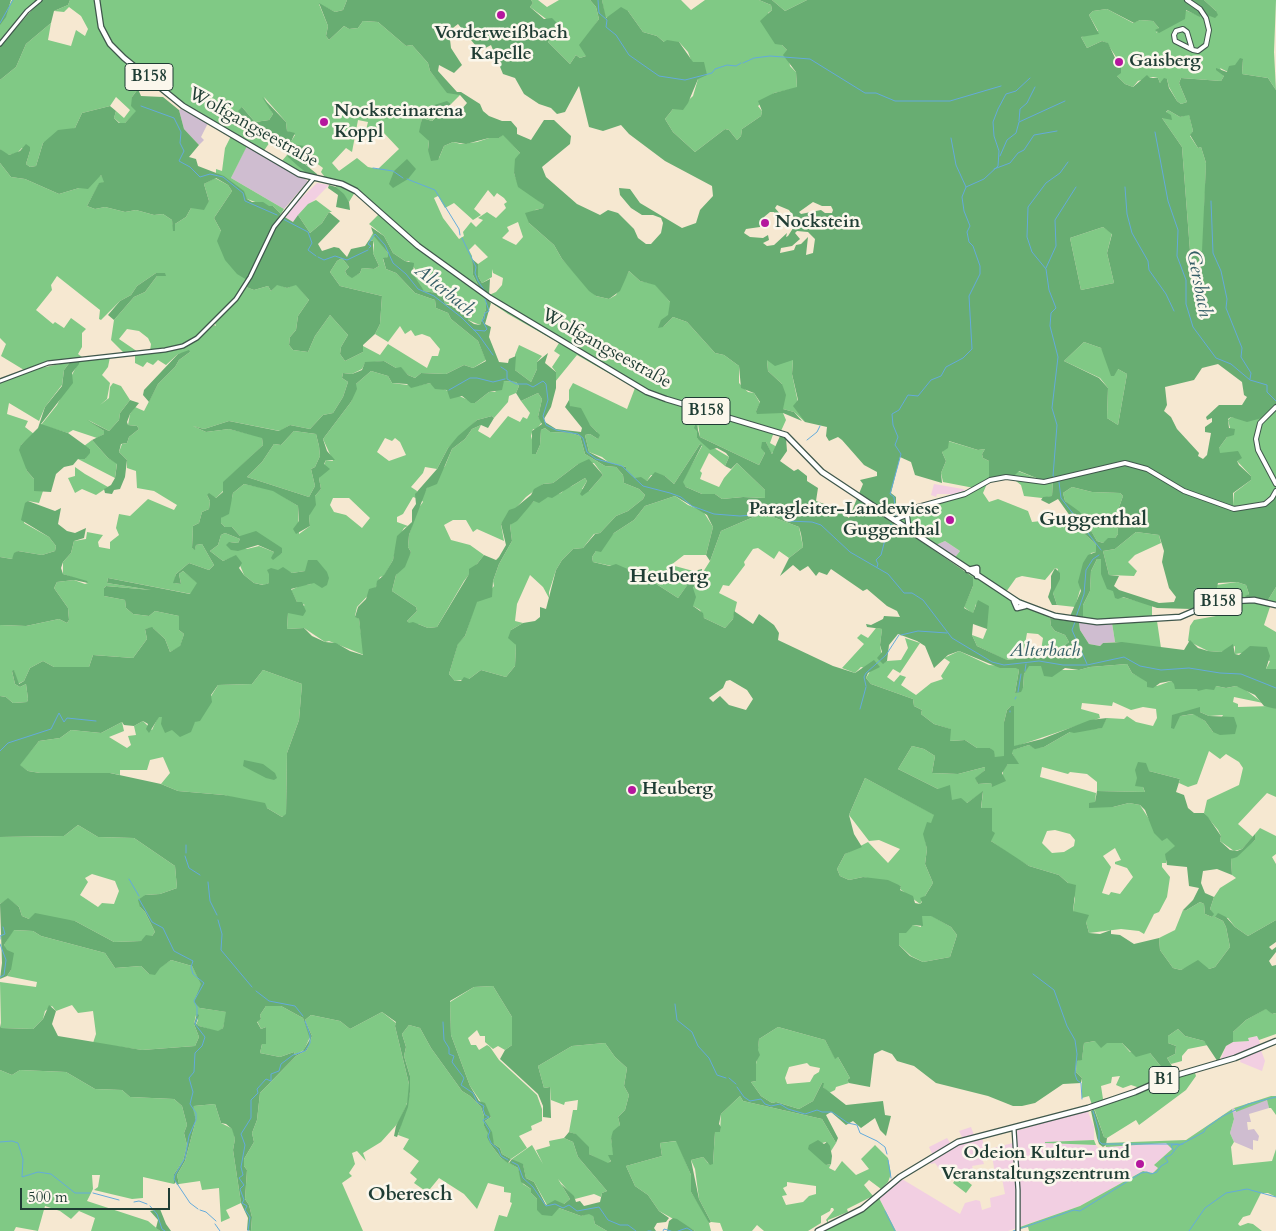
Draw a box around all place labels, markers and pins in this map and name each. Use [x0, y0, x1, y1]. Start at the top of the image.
marker: Vorderweißbach Kapelle [495, 9, 507, 21]
place label: Vorderweißbach Kapelle [434, 23, 568, 66]
place label: Gaisberg [1129, 51, 1201, 73]
marker: Gaisberg [1113, 56, 1125, 68]
place label: Nocksteinarena Koppl [334, 101, 463, 144]
marker: Nocksteinarena Koppl [318, 116, 330, 128]
place label: Nockstein [775, 212, 860, 234]
marker: Nockstein [759, 217, 771, 229]
place label: Paragleiter-Landewiese Guggenthal [749, 499, 940, 542]
marker: Paragleiter-Landewiese Guggenthal [944, 514, 956, 526]
place label: Heuberg [642, 779, 713, 801]
marker: Heuberg [626, 784, 638, 796]
place label: Odeion Kultur- und Veranstaltungszentrum [941, 1143, 1130, 1186]
marker: Odeion Kultur- und Veranstaltungszentrum [1134, 1158, 1146, 1170]

